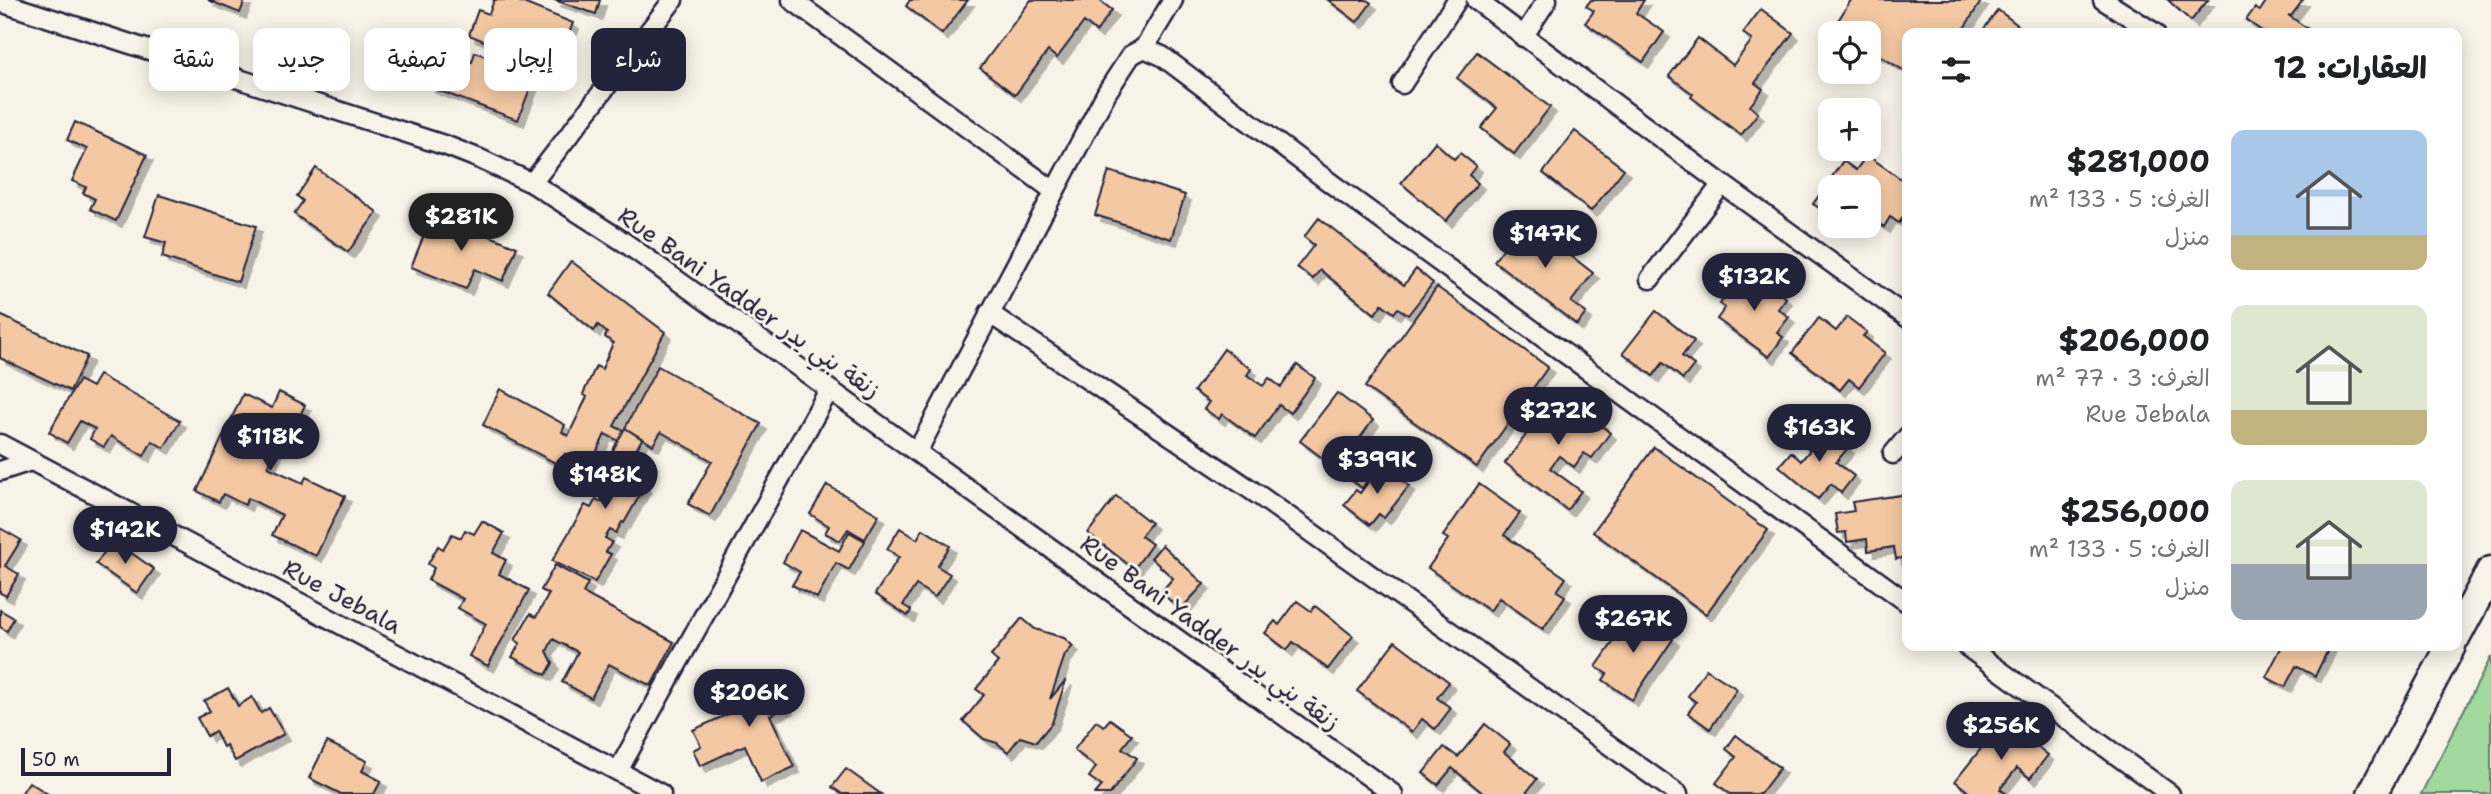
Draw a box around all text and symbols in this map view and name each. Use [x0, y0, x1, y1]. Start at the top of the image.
map controls [1818, 21, 1881, 238]
button: locate [1818, 21, 1881, 84]
chip: شقة [149, 28, 239, 91]
chip: جديد [253, 28, 350, 91]
chip: تصفية [364, 28, 470, 91]
chip: إيجار [484, 28, 577, 91]
chip: شراء [591, 28, 686, 91]
text: العقارات: 12 [2273, 47, 2427, 88]
icon: filters [1937, 51, 1975, 89]
button: + [1818, 98, 1881, 161]
text: $281,000 [2066, 141, 2210, 182]
icon: home [2287, 158, 2371, 242]
button: − [1818, 175, 1881, 238]
text: الغرف: 5 · 133 m² [2029, 184, 2210, 214]
pin: $281K [412, 194, 510, 253]
street label: Rue Bani Yadder زنقة بني يدر [608, 200, 887, 410]
text: $281K [425, 201, 497, 231]
pin: $147K [1496, 210, 1594, 270]
text: $147K [1509, 218, 1581, 248]
text: منزل [2165, 222, 2210, 252]
pin: $132K [1705, 254, 1803, 313]
text: $132K [1718, 261, 1790, 291]
text: $206,000 [2058, 320, 2210, 361]
icon: home [2287, 333, 2371, 417]
text: الغرف: 3 · 77 m² [2035, 363, 2210, 393]
pin: $272K [1509, 388, 1607, 447]
text: $272K [1520, 395, 1596, 425]
text: Rue Jebala [2086, 399, 2210, 429]
pin: $163K [1770, 405, 1868, 464]
text: $163K [1783, 412, 1855, 442]
pin: $118K [221, 414, 319, 473]
text: $118K [236, 421, 304, 451]
pin: $399K [1328, 436, 1426, 496]
text: $399K [1338, 444, 1416, 474]
pin: $148K [556, 452, 654, 511]
text: $148K [569, 459, 641, 489]
text: $256,000 [2060, 491, 2210, 532]
pin: $142K [76, 506, 174, 566]
icon: home [2287, 508, 2371, 592]
text: $142K [89, 514, 161, 544]
street label: Rue Bani Yadder زنقة بني يدر [1071, 528, 1346, 742]
text: الغرف: 5 · 133 m² [2029, 534, 2210, 564]
street label: Rue Jebala [277, 552, 407, 642]
text: منزل [2165, 572, 2210, 602]
pin: $267K [1584, 596, 1682, 655]
text: $267K [1594, 603, 1672, 633]
pin: $206K [700, 670, 798, 729]
text: $206K [710, 677, 788, 707]
pin: $256K [1952, 702, 2050, 762]
text: $256K [1962, 710, 2040, 740]
scale bar [21, 745, 172, 777]
text: 50 m [32, 747, 80, 772]

